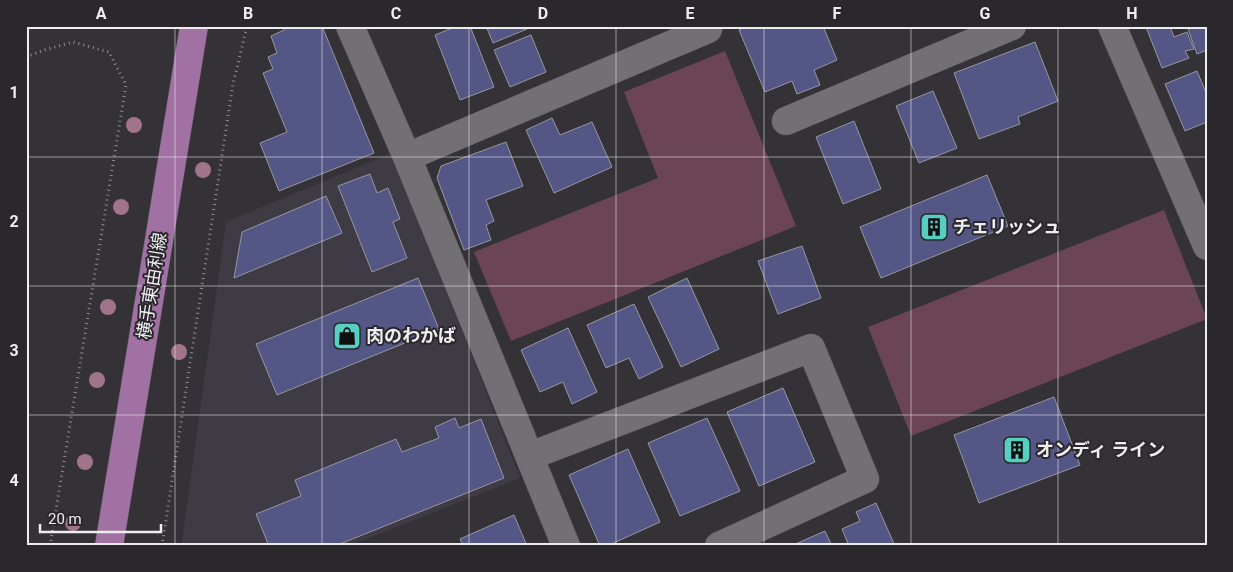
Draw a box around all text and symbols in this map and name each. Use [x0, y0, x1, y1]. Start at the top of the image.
text: A [96, 4, 107, 23]
text: B [243, 4, 253, 23]
text: C [391, 4, 401, 23]
text: D [538, 4, 548, 23]
text: E [686, 4, 695, 23]
text: F [833, 4, 842, 23]
text: G [980, 4, 991, 23]
text: H [1126, 4, 1138, 23]
text: 1 [9, 83, 19, 102]
text: 2 [9, 212, 19, 231]
building icon: チェリッシュ [919, 212, 949, 242]
place label: チェリッシュ [953, 216, 1061, 237]
street label: 横手東由利線 [133, 231, 170, 341]
shop icon: 肉のわかば [332, 321, 362, 351]
place label: 肉のわかば [366, 325, 456, 346]
text: 3 [9, 341, 19, 360]
building icon: オンディ ライン [1002, 435, 1032, 465]
place label: オンディ ライン [1036, 439, 1165, 460]
text: 4 [9, 471, 19, 490]
scale bar [40, 502, 161, 534]
text: 20 m [48, 510, 82, 528]

